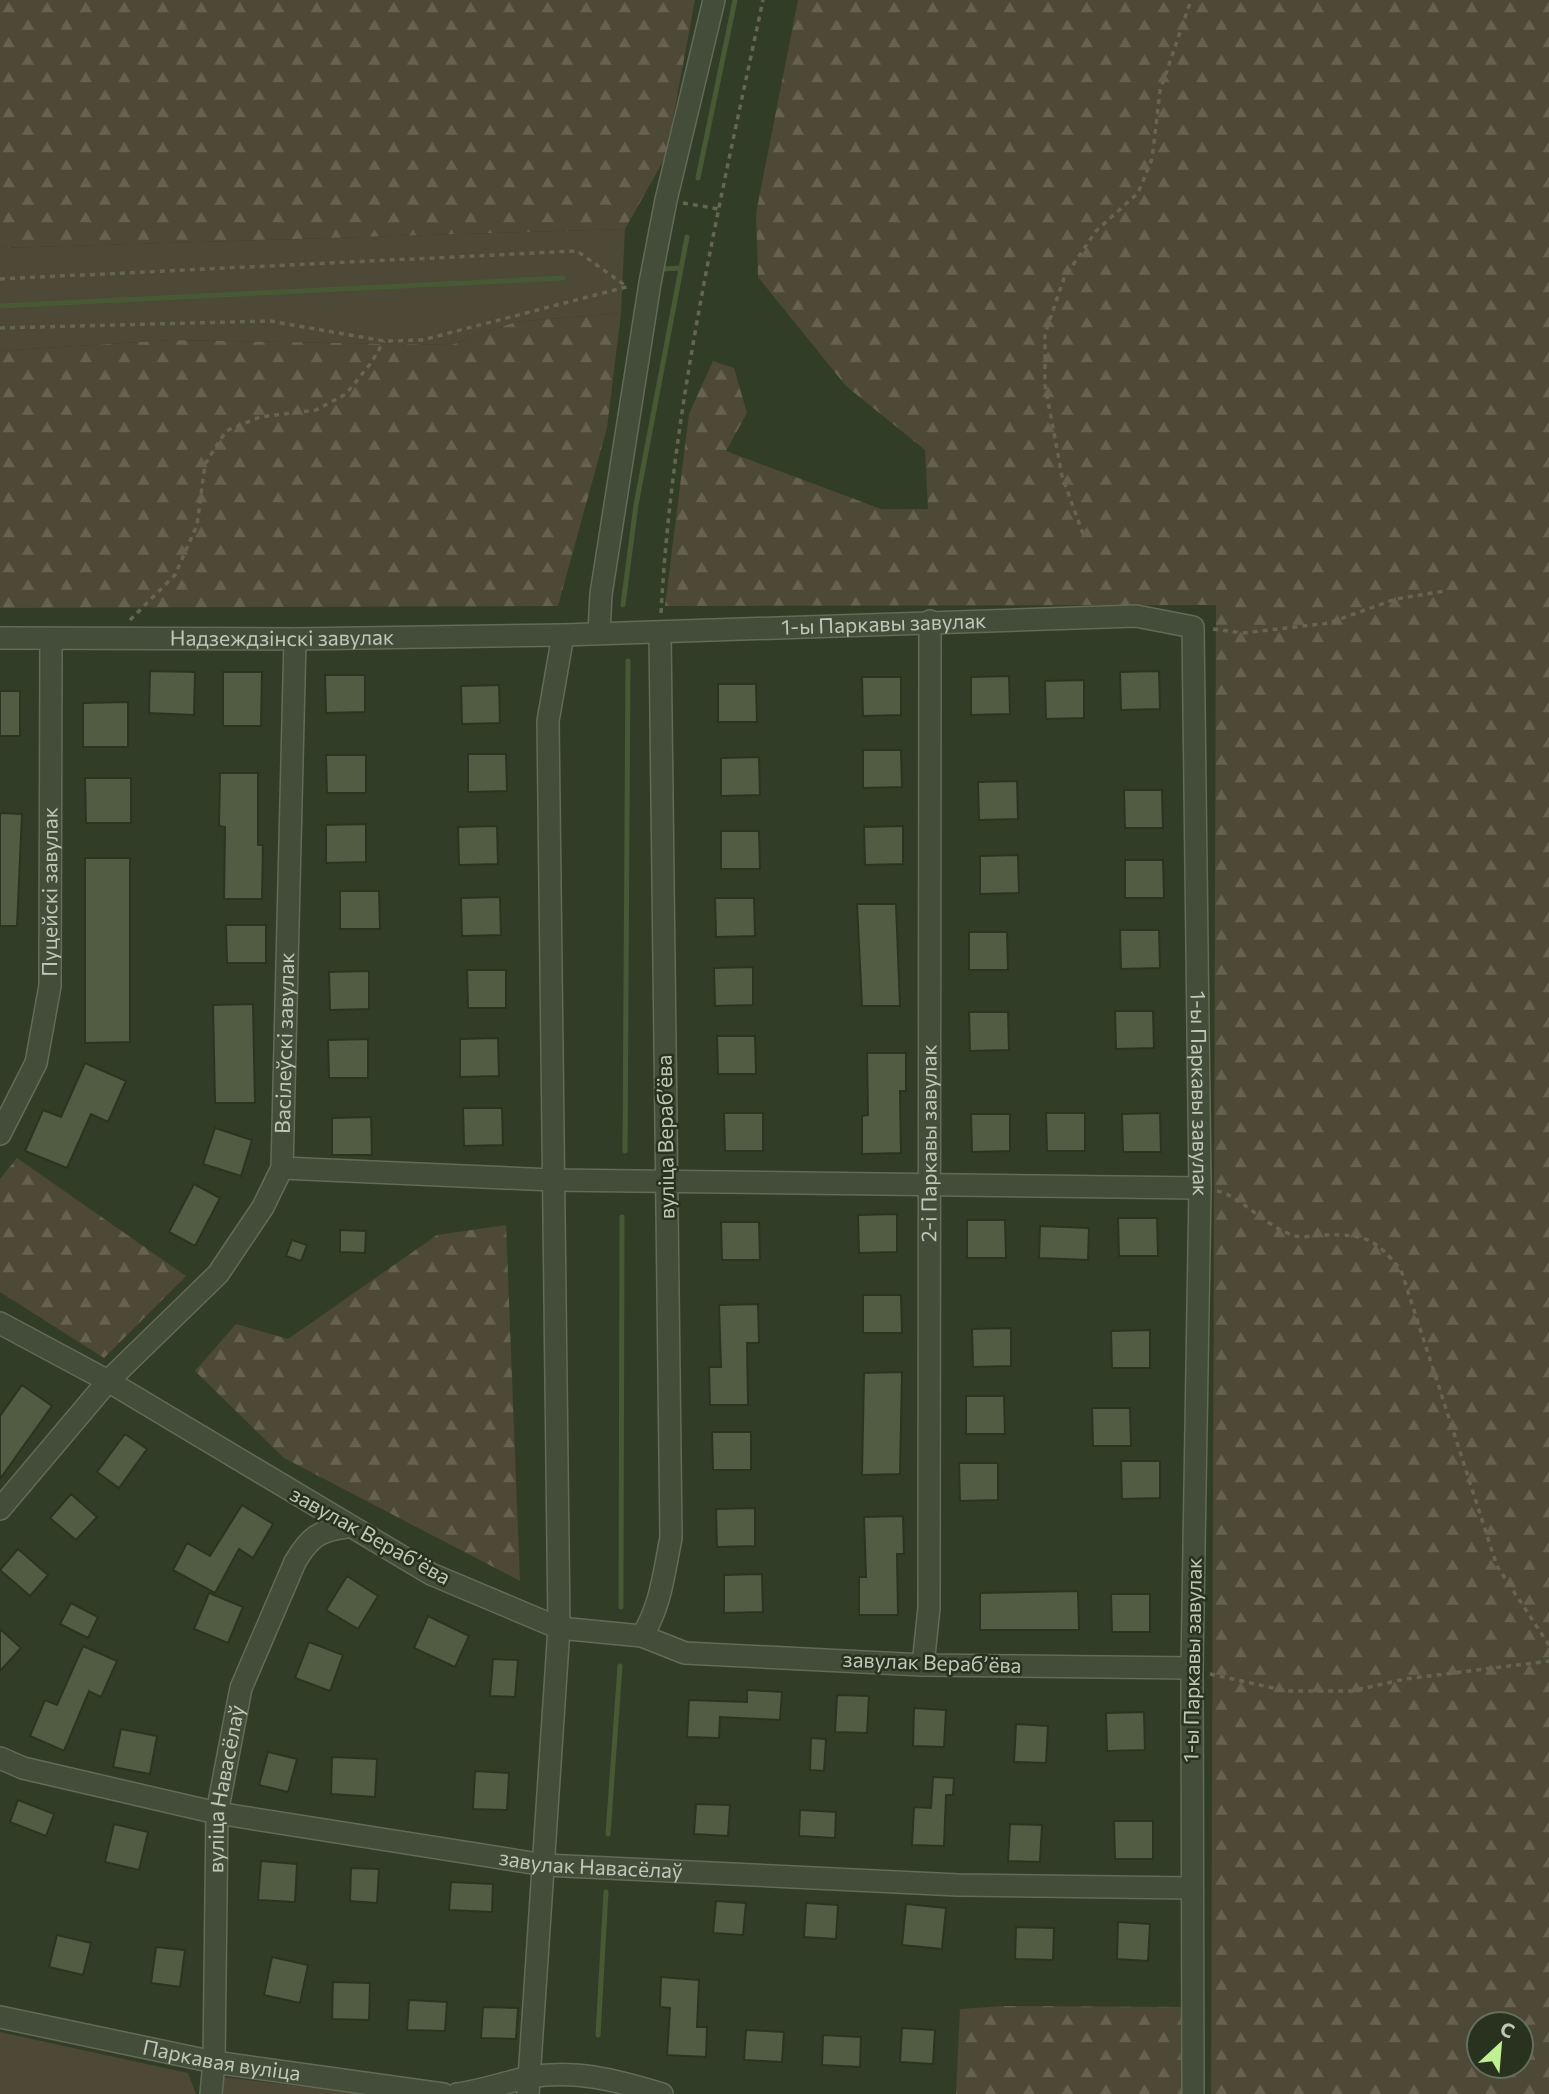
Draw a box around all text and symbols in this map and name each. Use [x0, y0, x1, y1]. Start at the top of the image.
street label: 1-ы Паркавы завулак [781, 607, 987, 639]
street label: Надзеждзінскі завулак [170, 624, 394, 650]
street label: Пуцейскі завулак [36, 807, 62, 977]
street label: Васілеўскі завулак [269, 952, 298, 1134]
street label: 1-ы Паркавы завулак [1187, 991, 1214, 1196]
street label: 2-і Паркавы завулак [915, 1044, 941, 1242]
street label: вуліца Верабʼёва [651, 1055, 678, 1219]
street label: завулак Верабʼёва [286, 1480, 455, 1589]
street label: 1-ы Паркавы завулак [1177, 1557, 1206, 1763]
street label: завулак Верабʼёва [842, 1646, 1022, 1677]
street label: вуліца Навасёлаў [202, 1702, 249, 1873]
street label: завулак Навасёлаў [497, 1844, 684, 1883]
north arrow [1465, 2010, 1535, 2080]
text: С [1497, 2016, 1519, 2042]
street label: Паркавая вуліца [141, 2033, 302, 2085]

